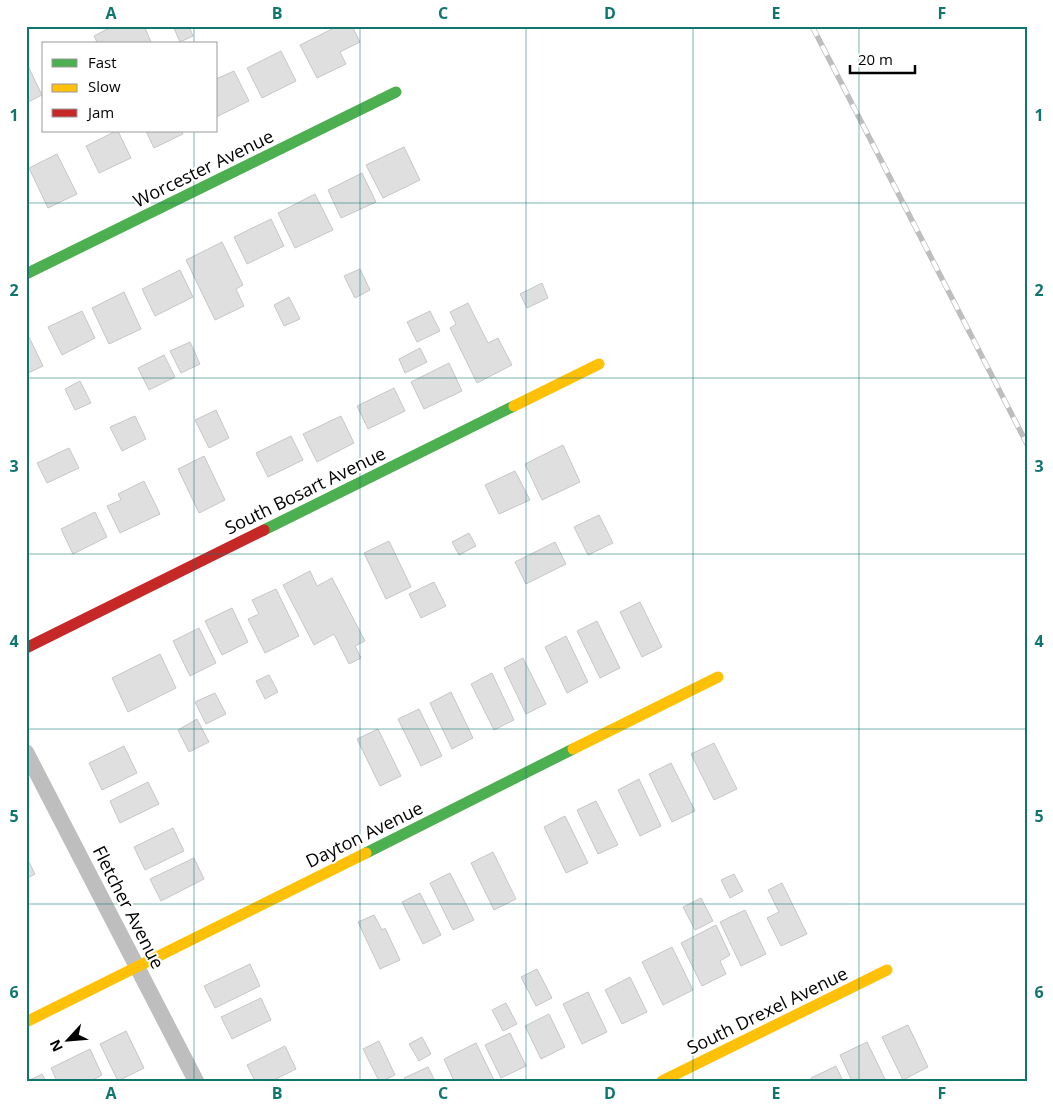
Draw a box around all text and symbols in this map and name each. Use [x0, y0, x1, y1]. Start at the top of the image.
text: A [105, 2, 117, 24]
text: B [272, 2, 282, 24]
text: C [438, 2, 448, 24]
text: D [604, 2, 616, 24]
text: E [772, 2, 781, 24]
text: F [938, 2, 946, 24]
legend [42, 42, 218, 132]
scale bar [850, 42, 916, 74]
text: 20 m [858, 49, 893, 69]
text: Fast [88, 52, 117, 72]
text: Slow [88, 76, 121, 96]
text: Jam [86, 102, 114, 122]
text: 1 [9, 104, 19, 126]
text: 1 [1034, 104, 1044, 126]
street label: Worcester Avenue [129, 124, 277, 212]
text: 2 [9, 279, 19, 301]
text: 2 [1034, 279, 1044, 301]
street label: South Bosart Avenue [221, 441, 389, 539]
text: 3 [9, 455, 19, 477]
text: 3 [1034, 455, 1044, 477]
text: 4 [9, 630, 19, 652]
text: 4 [1034, 630, 1044, 652]
street label: Dayton Avenue [301, 795, 427, 873]
text: 5 [9, 805, 19, 827]
text: 5 [1034, 805, 1044, 827]
street label: Fletcher Avenue [88, 841, 170, 973]
street label: South Drexel Avenue [683, 961, 851, 1059]
text: 6 [9, 981, 19, 1003]
text: 6 [1034, 981, 1044, 1003]
north arrow [42, 1014, 92, 1064]
text: N [45, 1037, 67, 1055]
text: A [105, 1082, 117, 1104]
text: B [272, 1082, 282, 1104]
text: C [438, 1082, 448, 1104]
text: D [604, 1082, 616, 1104]
text: E [772, 1082, 781, 1104]
text: F [938, 1082, 946, 1104]

